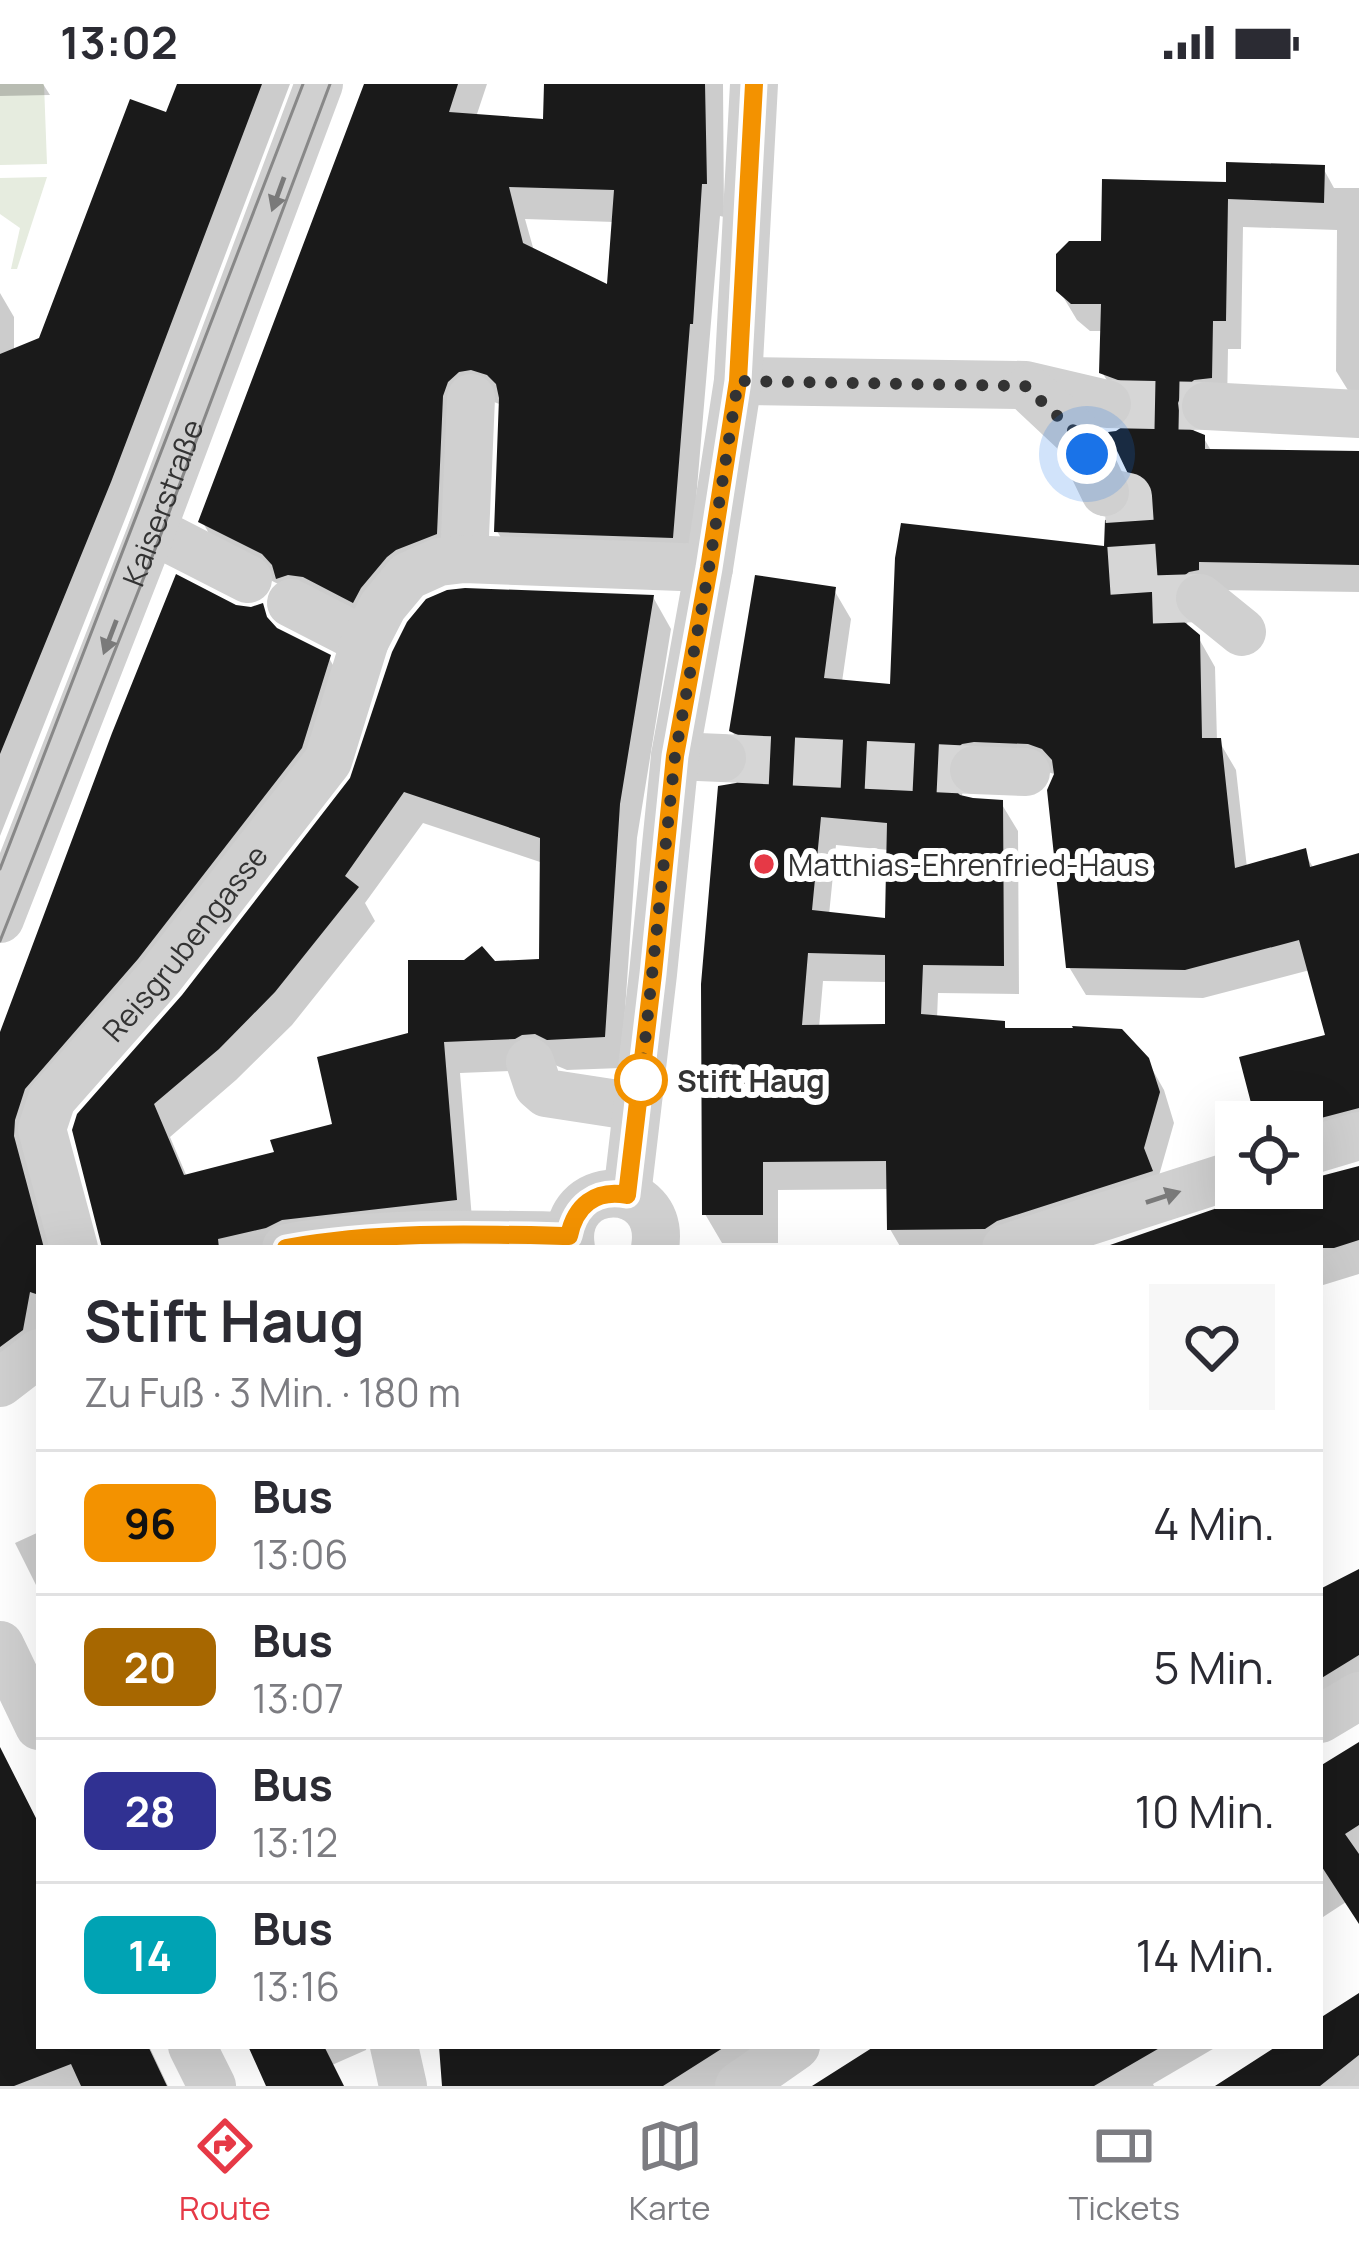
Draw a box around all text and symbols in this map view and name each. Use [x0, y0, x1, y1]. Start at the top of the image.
text: 13:02 [60, 11, 178, 73]
one-way arrow [268, 176, 286, 212]
street label: Kaiserstraße [112, 413, 212, 592]
your location [1057, 424, 1117, 484]
one-way arrow [100, 619, 119, 655]
street label: Reisgrubengasse [92, 836, 276, 1050]
place label: Matthias-Ehrenfried-Haus [788, 844, 1149, 885]
marker: Matthias-Ehrenfried-Haus [751, 851, 777, 877]
marker: Stift Haug [616, 1055, 666, 1105]
place label: Stift Haug [677, 1060, 825, 1101]
map controls [1215, 1101, 1323, 1209]
button: locate [1215, 1101, 1323, 1209]
one-way arrow [1145, 1186, 1182, 1205]
text: Stift Haug [84, 1281, 365, 1359]
button: heart [1149, 1284, 1275, 1410]
text: Zu Fuß · 3 Min. · 180 m [84, 1365, 461, 1419]
text: Bus [252, 1465, 333, 1527]
text: 4 Min. [1153, 1492, 1275, 1554]
text: 96 [124, 1494, 176, 1552]
text: 13:06 [252, 1527, 348, 1581]
text: Bus [252, 1609, 333, 1671]
text: 5 Min. [1154, 1636, 1275, 1698]
text: 20 [124, 1638, 176, 1696]
text: 13:07 [252, 1671, 344, 1725]
text: Bus [252, 1753, 333, 1815]
text: 10 Min. [1135, 1780, 1275, 1842]
text: 28 [125, 1782, 175, 1840]
text: 13:12 [252, 1815, 338, 1869]
text: Bus [252, 1897, 333, 1959]
text: 14 Min. [1135, 1924, 1275, 1986]
text: 14 [128, 1926, 172, 1984]
text: 13:16 [252, 1959, 340, 2013]
tab: Route [179, 2113, 271, 2230]
tab: Karte [629, 2113, 710, 2230]
tab: Tickets [1068, 2113, 1180, 2230]

